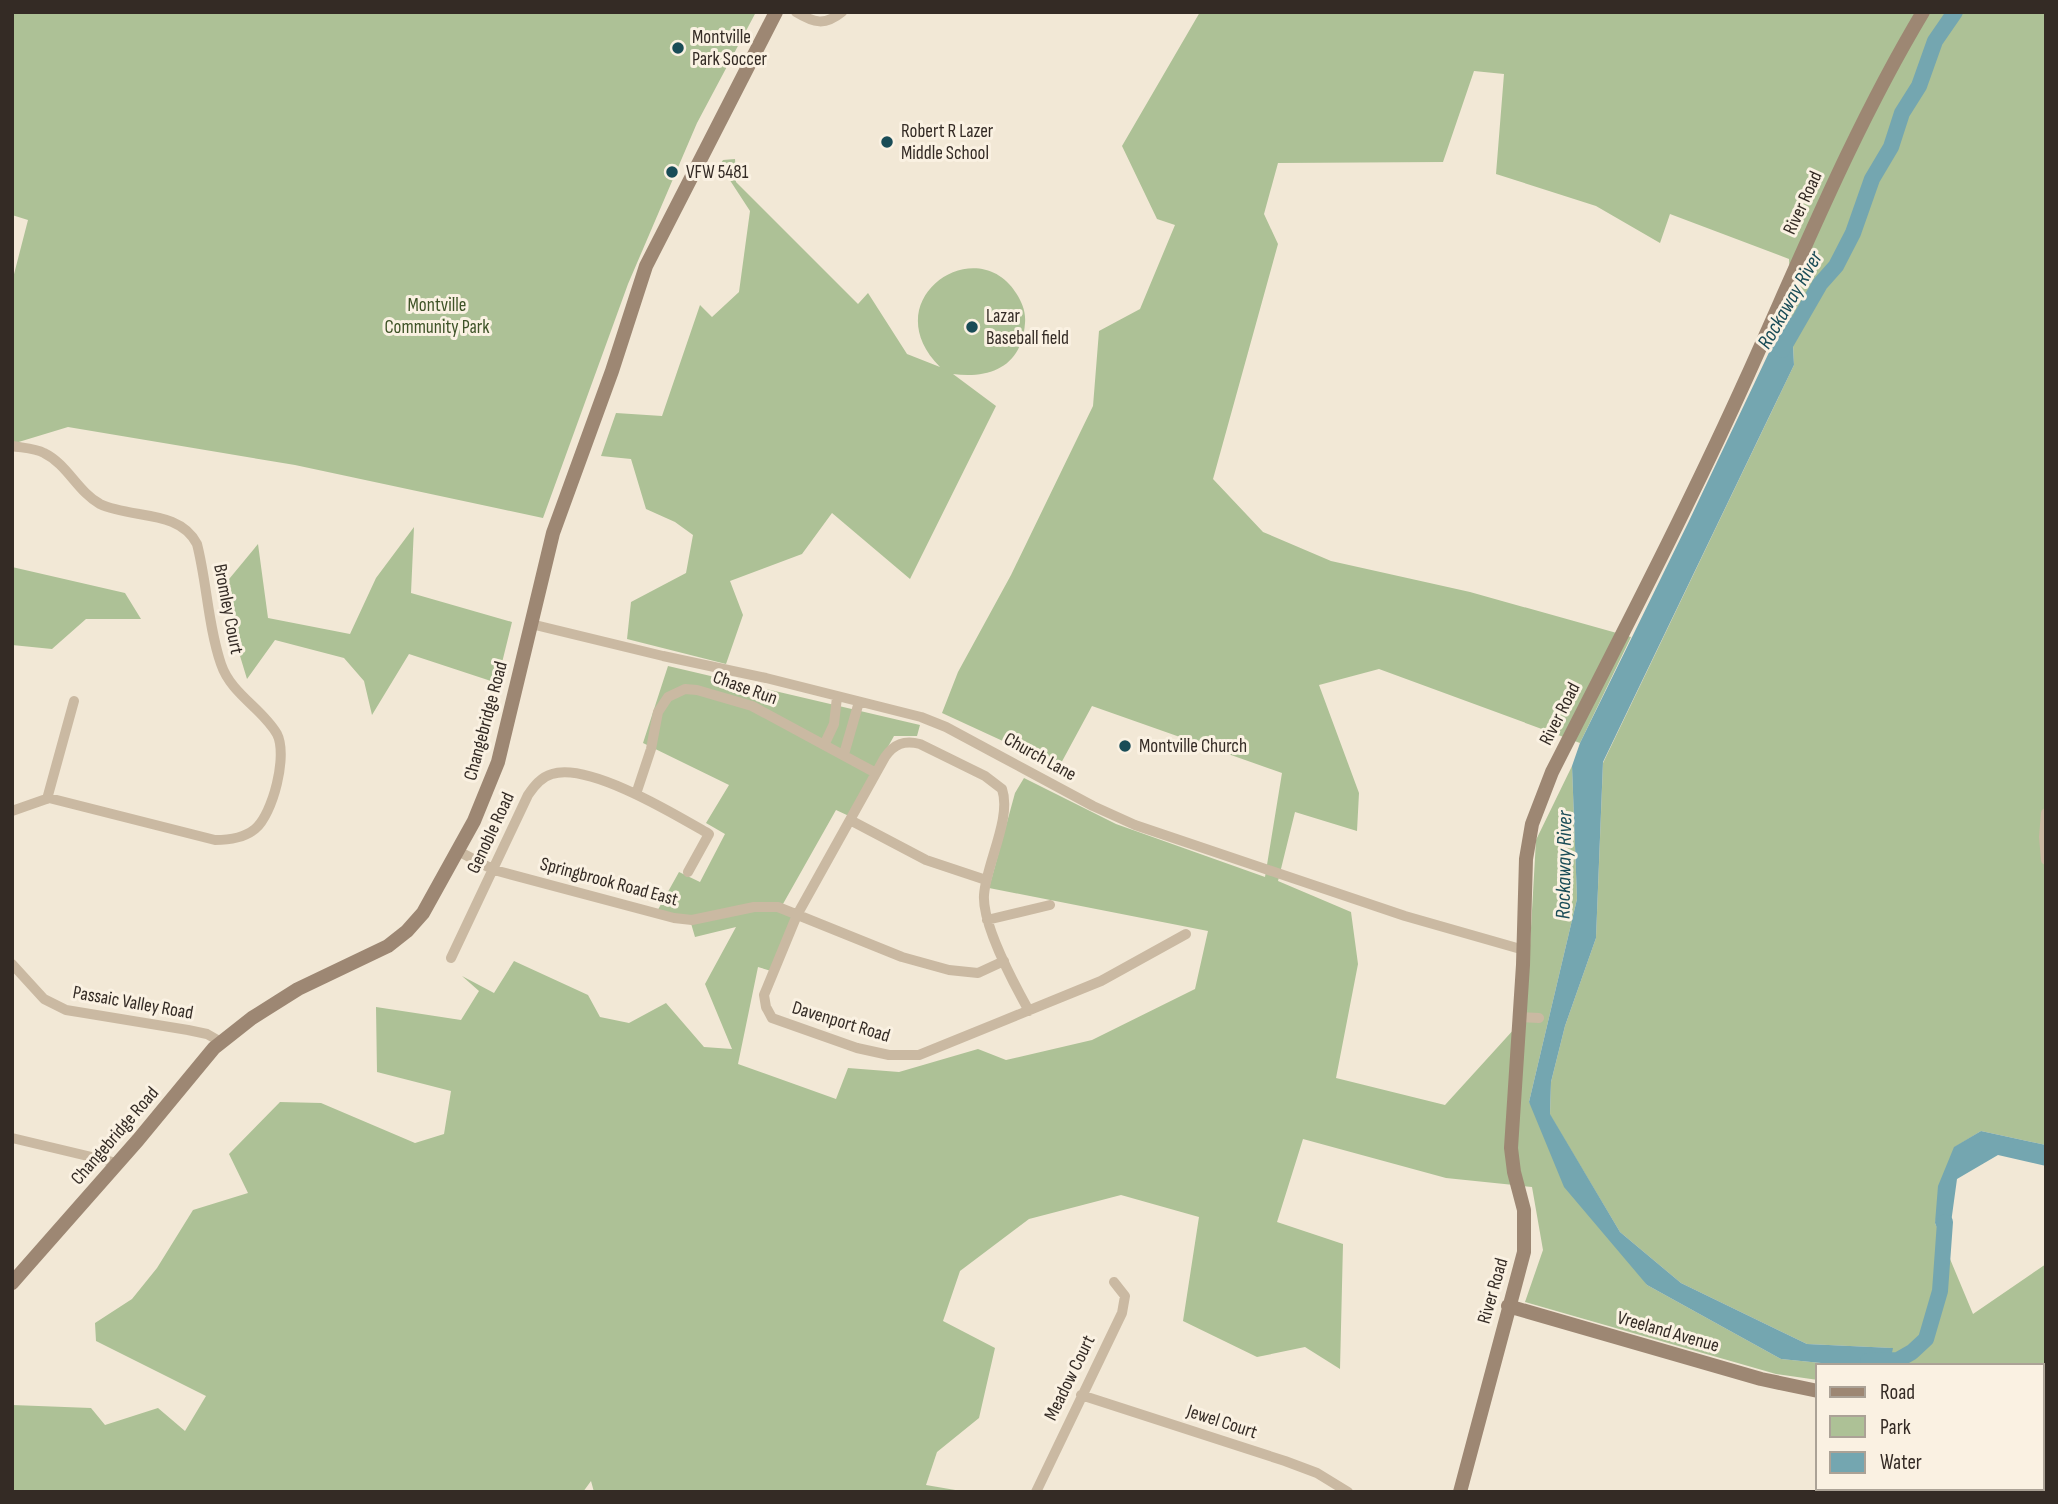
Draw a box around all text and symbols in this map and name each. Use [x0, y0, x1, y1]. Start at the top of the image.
place label: Montville Park Soccer [692, 26, 768, 71]
marker: Montville Park Soccer [670, 40, 686, 56]
place label: Robert R Lazer Middle School [901, 120, 994, 165]
marker: Robert R Lazer Middle School [879, 134, 895, 150]
place label: VFW 5481 [686, 161, 749, 184]
marker: VFW 5481 [664, 164, 680, 180]
street label: River Road [1778, 168, 1828, 238]
water label: Rockaway River [1752, 246, 1828, 353]
park label: Montville Community Park [385, 294, 490, 339]
place label: Lazar Baseball field [986, 305, 1069, 350]
marker: Lazar Baseball field [964, 319, 980, 335]
street label: Bromley Court [208, 562, 248, 656]
street label: Changebridge Road [459, 659, 513, 783]
street label: Chase Run [710, 666, 780, 710]
street label: River Road [1534, 679, 1586, 749]
street label: Church Lane [1000, 728, 1080, 786]
place label: Montville Church [1139, 735, 1247, 758]
marker: Montville Church [1117, 738, 1133, 754]
street label: Genoble Road [462, 789, 520, 877]
water label: Rockaway River [1551, 809, 1577, 919]
street label: Springbrook Road East [537, 853, 681, 912]
street label: Passaic Valley Road [71, 981, 195, 1025]
street label: Davenport Road [789, 996, 893, 1048]
street label: Changebridge Road [66, 1082, 164, 1190]
street label: River Road [1473, 1255, 1513, 1327]
street label: Vreeland Avenue [1614, 1306, 1722, 1358]
street label: Meadow Court [1039, 1331, 1101, 1424]
legend [1816, 1364, 2044, 1490]
text: Road [1880, 1380, 1915, 1405]
street label: Jewel Court [1183, 1400, 1260, 1444]
text: Park [1880, 1415, 1911, 1440]
text: Water [1880, 1450, 1922, 1475]

